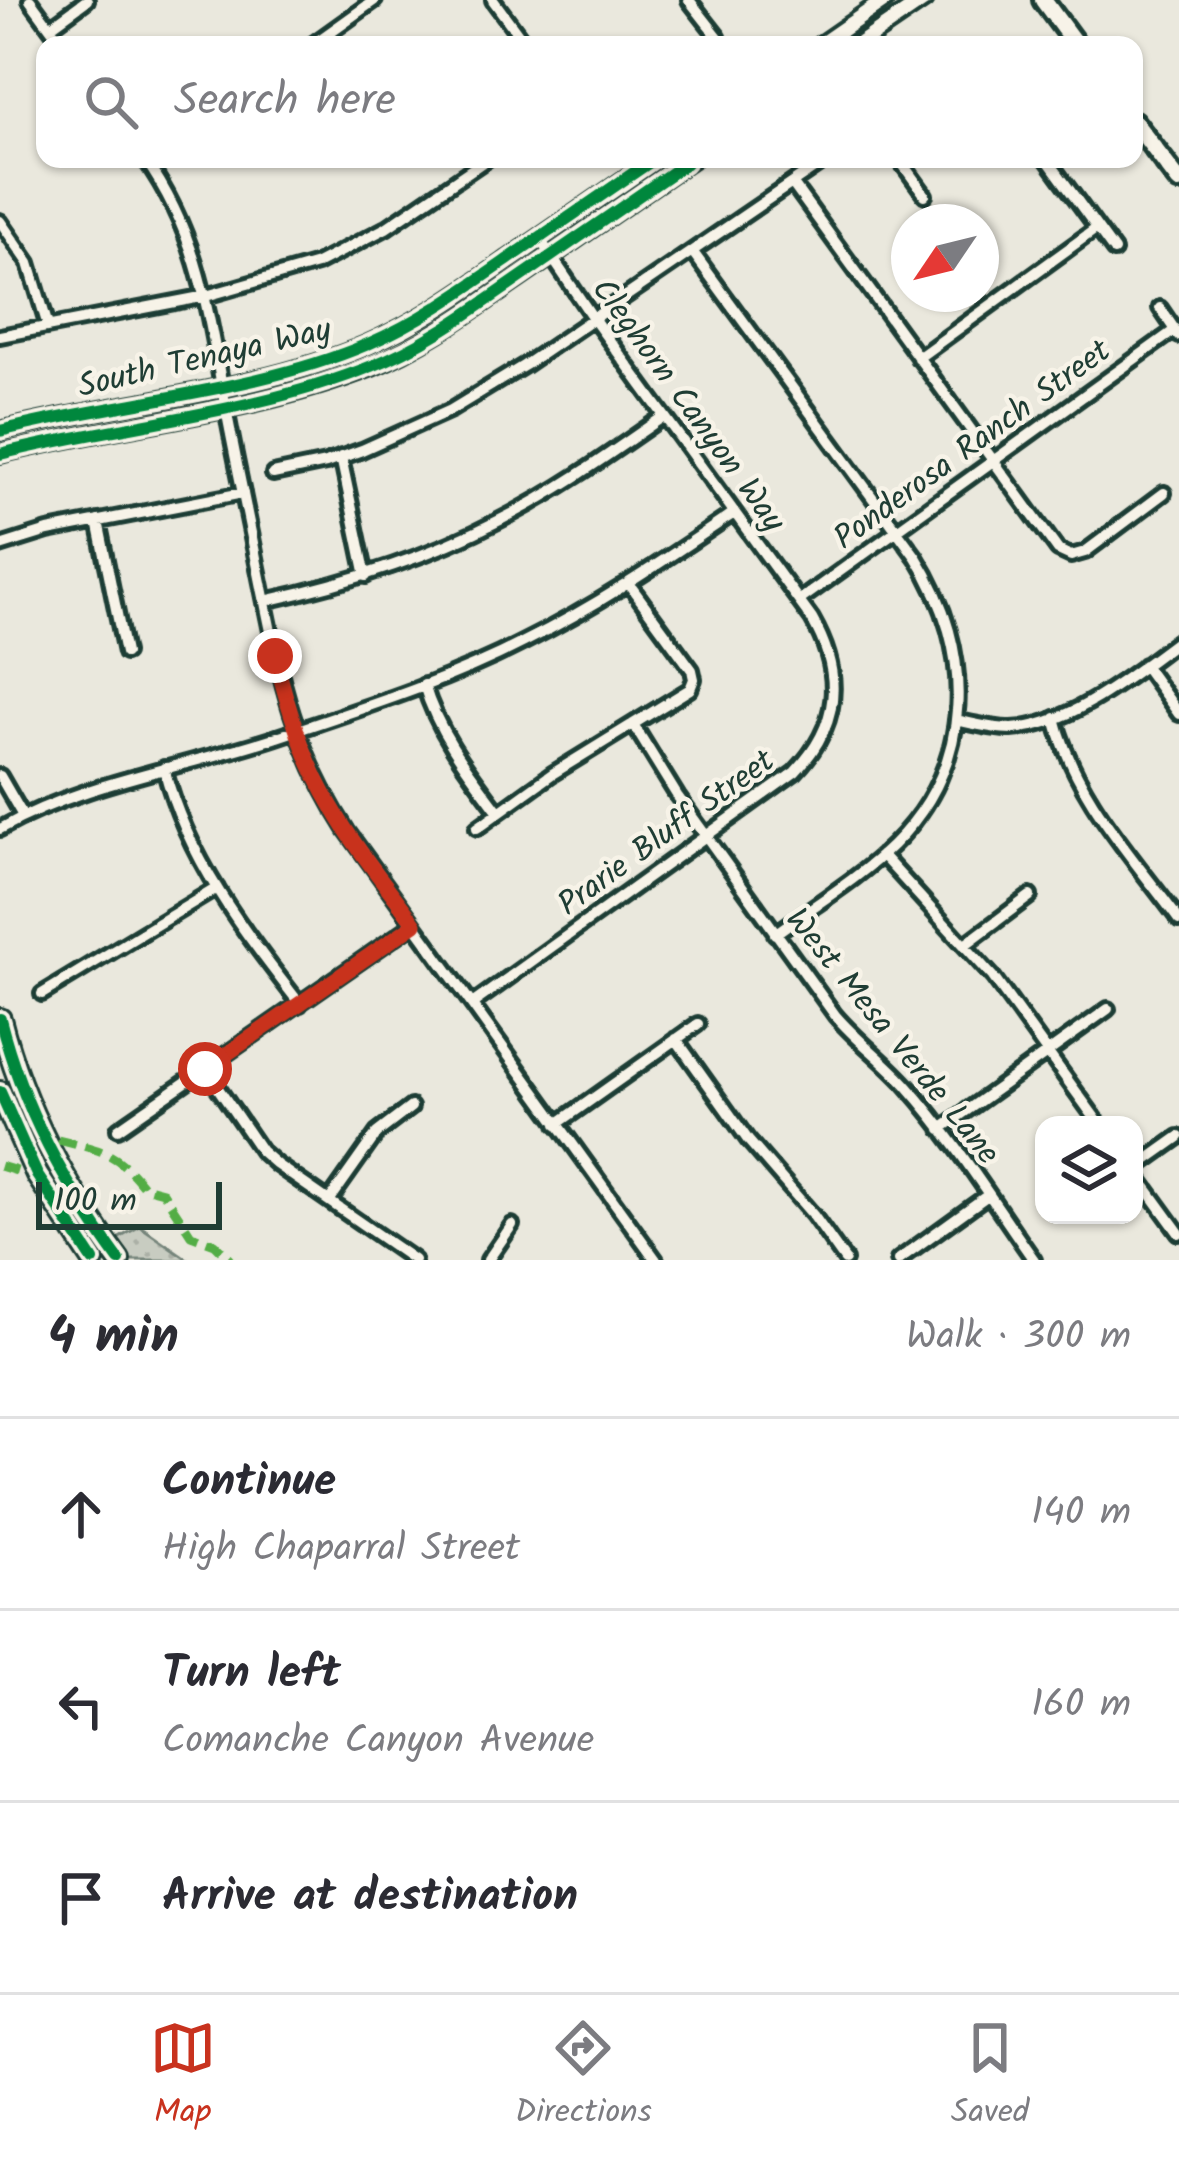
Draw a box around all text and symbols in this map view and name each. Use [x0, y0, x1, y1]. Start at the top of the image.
search box [36, 36, 1143, 168]
text: Search here [174, 66, 396, 138]
icon: search [78, 69, 144, 135]
north arrow [891, 204, 999, 312]
street label: Cleghorn Canyon Way [577, 268, 798, 545]
street label: South Tenaya Way [73, 304, 337, 414]
street label: Ponderosa Ranch Street [823, 326, 1124, 565]
route end [248, 629, 302, 683]
street label: Prarie Bluff Street [547, 736, 788, 931]
street label: West Mesa Verde Lane [771, 897, 1012, 1178]
route start [178, 1042, 232, 1096]
map controls [1035, 1116, 1143, 1224]
button: layers [1035, 1116, 1143, 1224]
scale bar [36, 1176, 222, 1229]
text: 100 m [54, 1176, 137, 1229]
text: 4 min [48, 1298, 179, 1379]
text: Walk · 300 m [906, 1307, 1131, 1369]
text: Continue [162, 1447, 336, 1519]
icon: ahead [48, 1481, 114, 1547]
text: 140 m [1031, 1483, 1131, 1545]
text: High Chaparral Street [162, 1519, 520, 1581]
text: Turn left [162, 1639, 341, 1711]
icon: left [48, 1673, 114, 1739]
text: 160 m [1031, 1675, 1131, 1737]
text: Comanche Canyon Avenue [162, 1711, 594, 1773]
text: Arrive at destination [162, 1862, 578, 1934]
icon: arrive [48, 1865, 114, 1931]
tab: Map [150, 2015, 216, 2140]
tab: Directions [515, 2015, 652, 2140]
tab: Saved [951, 2015, 1029, 2140]

